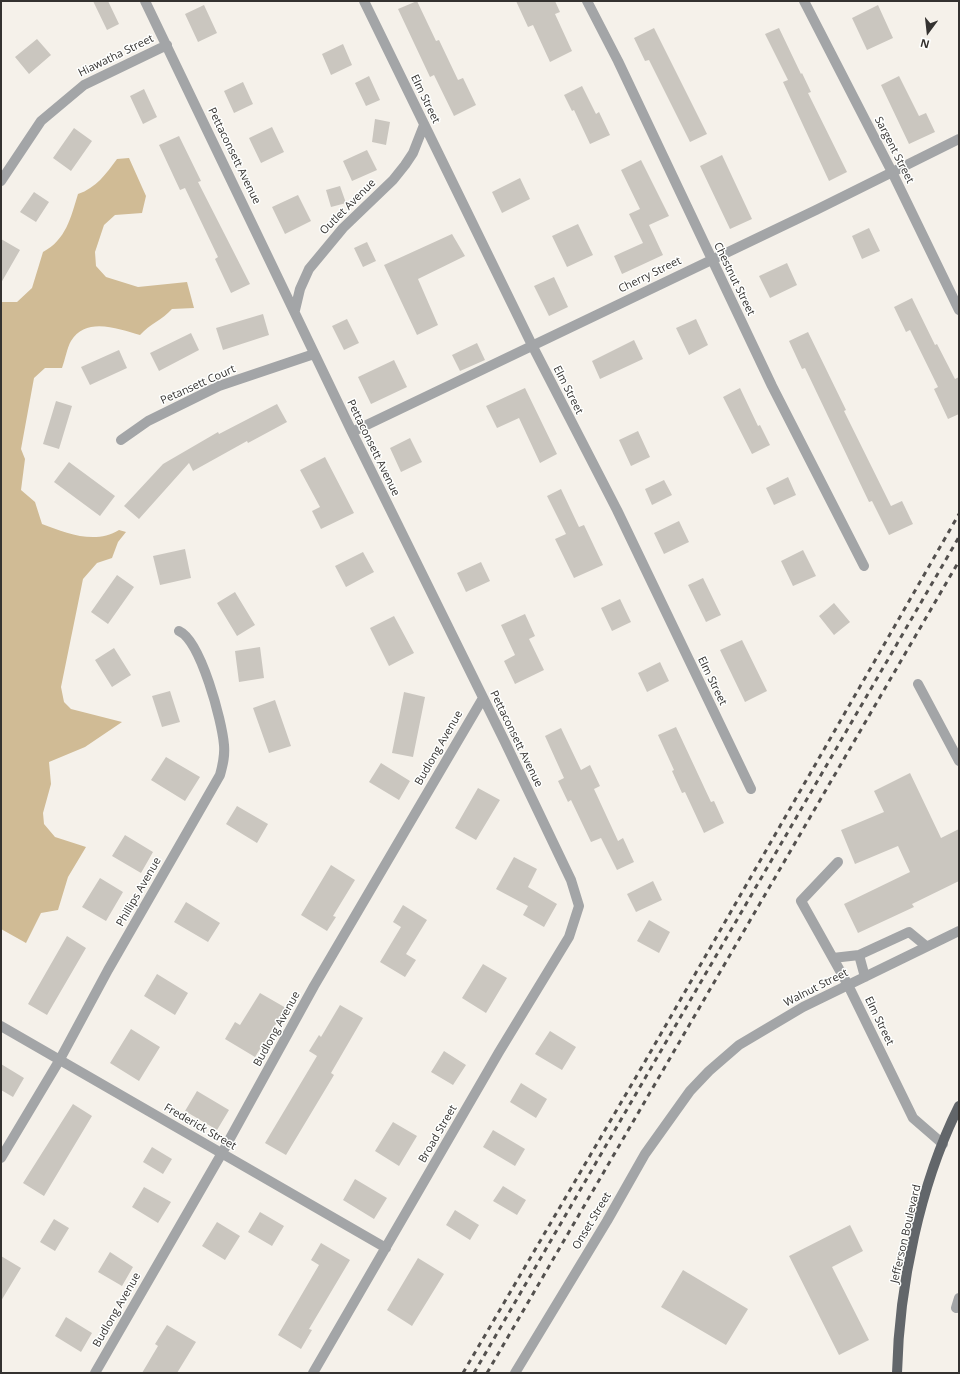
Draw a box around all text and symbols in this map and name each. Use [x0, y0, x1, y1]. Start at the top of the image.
north arrow [908, 12, 948, 52]
street label: Hiawatha Street [76, 32, 156, 80]
text: N [919, 36, 931, 52]
street label: Elm Street [408, 72, 442, 126]
street label: Pettaconsett Avenue [205, 106, 263, 206]
street label: Sargent Street [872, 114, 916, 186]
street label: Outlet Avenue [317, 176, 379, 238]
street label: Chestnut Street [711, 240, 757, 318]
street label: Cherry Street [617, 254, 683, 296]
street label: Petansett Court [159, 363, 237, 407]
street label: Elm Street [550, 364, 586, 416]
street label: Pettaconsett Avenue [344, 398, 402, 498]
street label: Elm Street [695, 654, 729, 708]
street label: Pettaconsett Avenue [487, 689, 545, 789]
street label: Budlong Avenue [412, 708, 466, 788]
street label: Phillips Avenue [114, 855, 164, 929]
street label: Walnut Street [782, 966, 850, 1010]
street label: Budlong Avenue [251, 989, 303, 1069]
street label: Elm Street [862, 994, 896, 1048]
street label: Frederick Street [162, 1101, 238, 1153]
street label: Broad Street [416, 1103, 460, 1165]
street label: Jefferson Boulevard [888, 1183, 924, 1285]
street label: Onset Street [570, 1190, 614, 1252]
street label: Budlong Avenue [90, 1270, 144, 1350]

